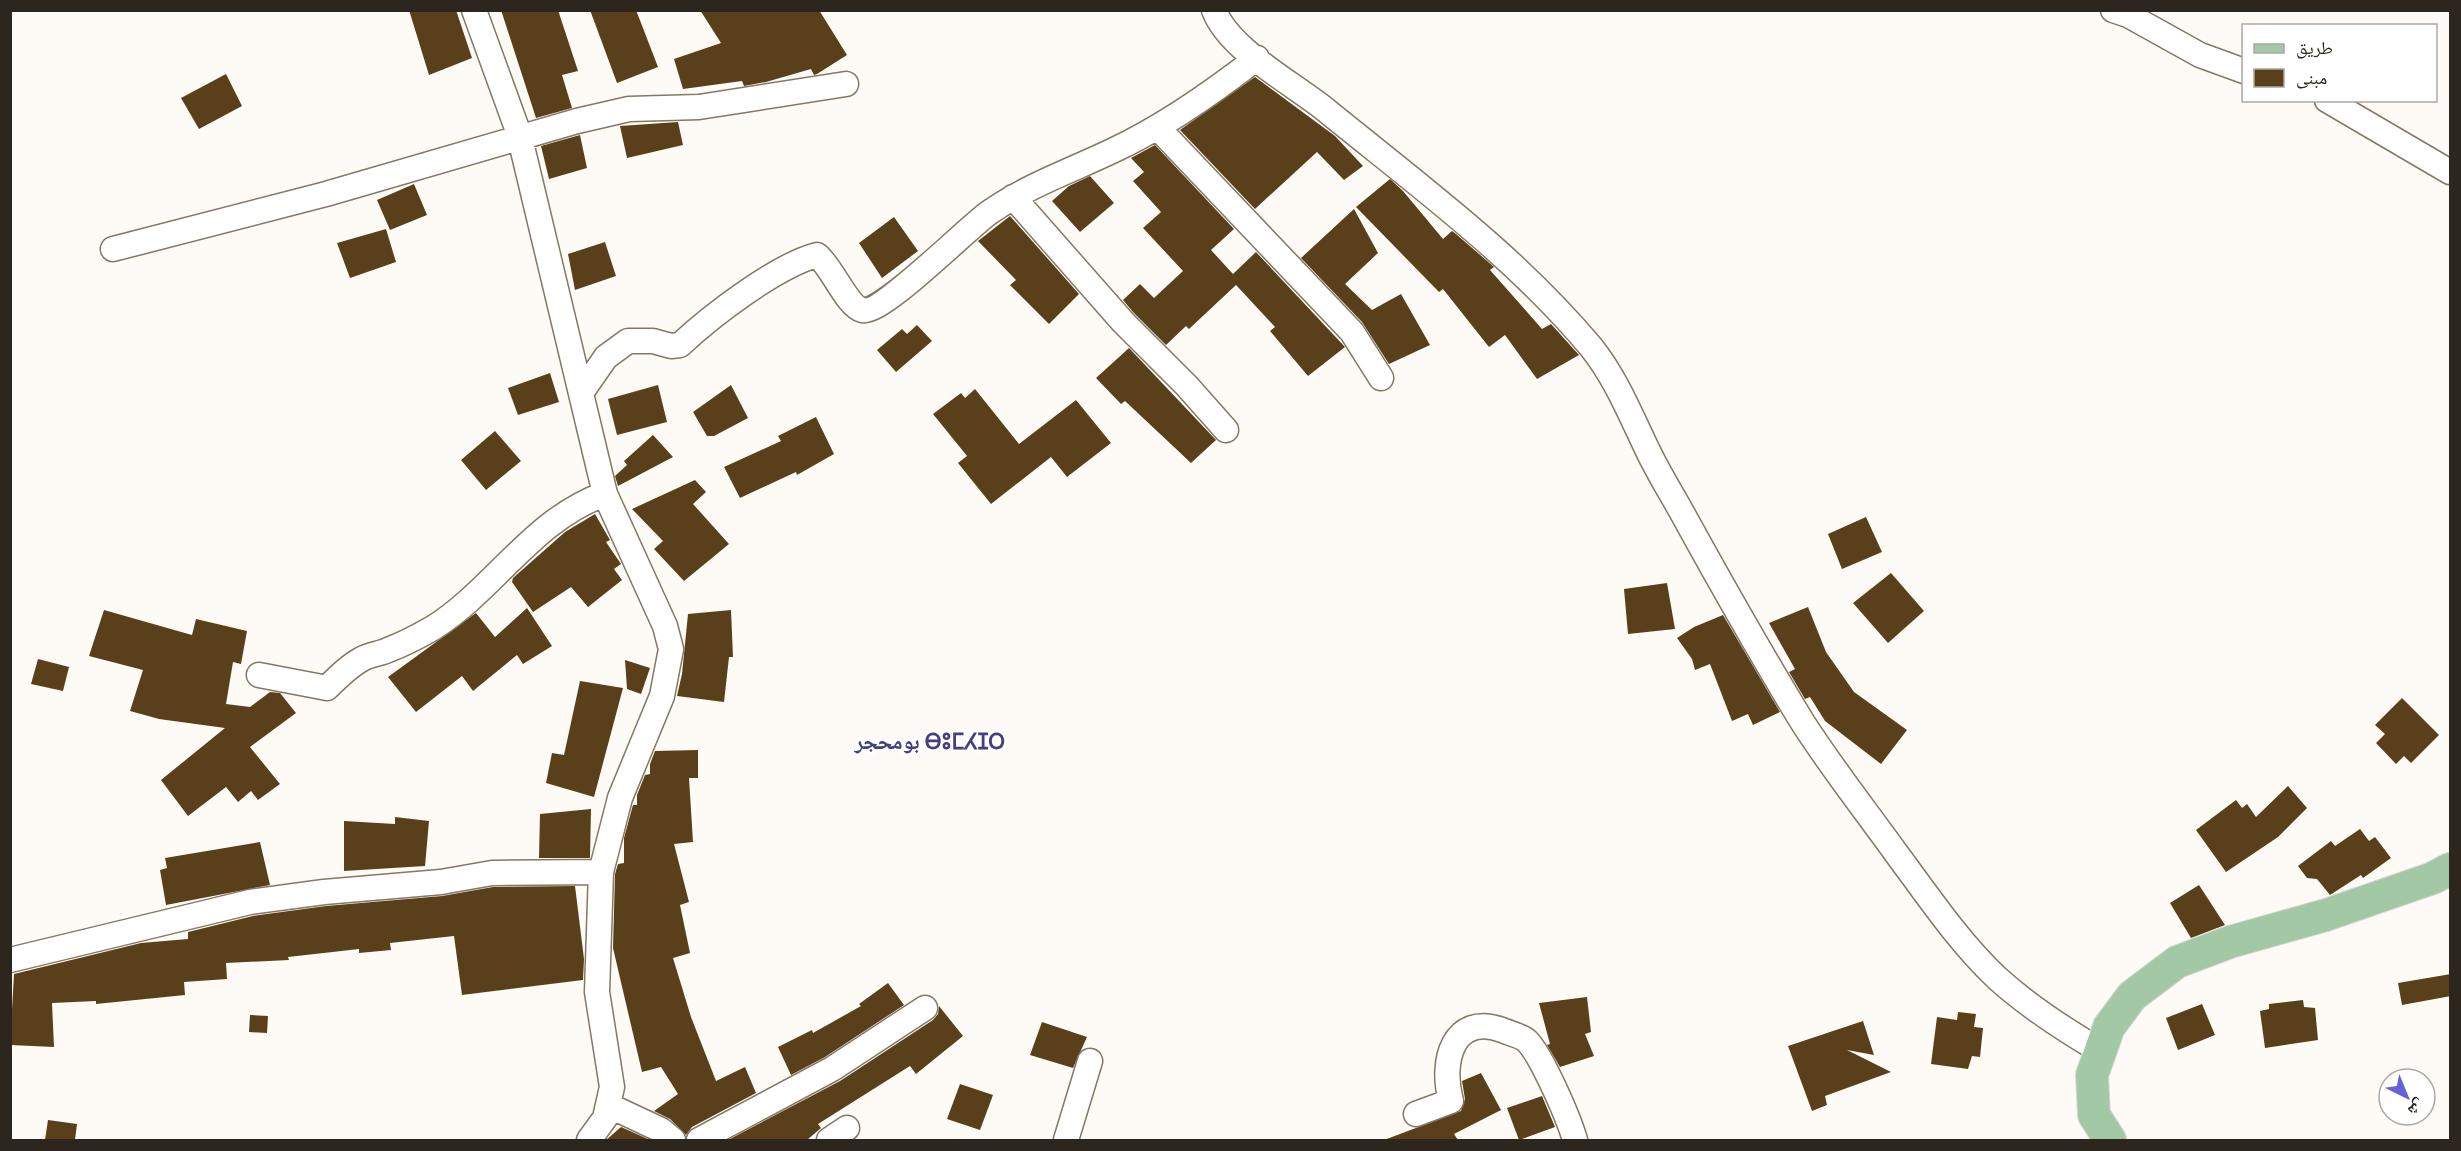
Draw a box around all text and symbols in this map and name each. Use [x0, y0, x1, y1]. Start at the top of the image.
legend [2242, 24, 2437, 102]
text: طريق [2296, 37, 2333, 59]
text: مبنى [2296, 67, 2327, 89]
district label: بومحجر ⴱⵓⵎⵃⵊⵔ [854, 728, 1005, 755]
north arrow [2377, 1067, 2437, 1127]
text: ش [2404, 1095, 2430, 1120]

